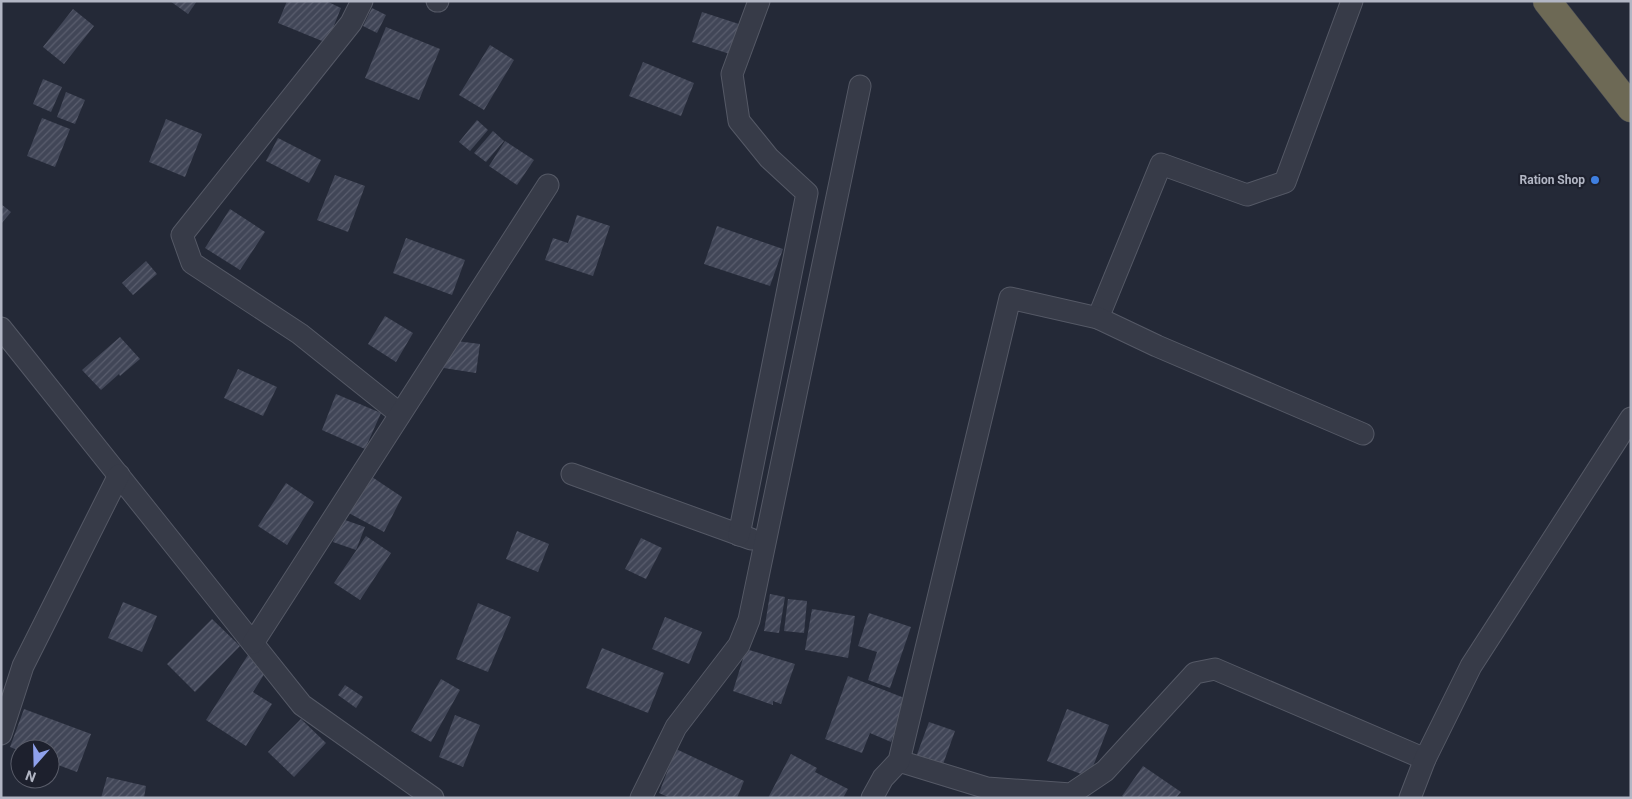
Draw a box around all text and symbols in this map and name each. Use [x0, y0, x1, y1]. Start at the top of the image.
place label: Ration Shop [1520, 173, 1585, 187]
marker: Ration Shop [1589, 174, 1601, 186]
north arrow [10, 739, 60, 789]
text: N [23, 767, 38, 785]

